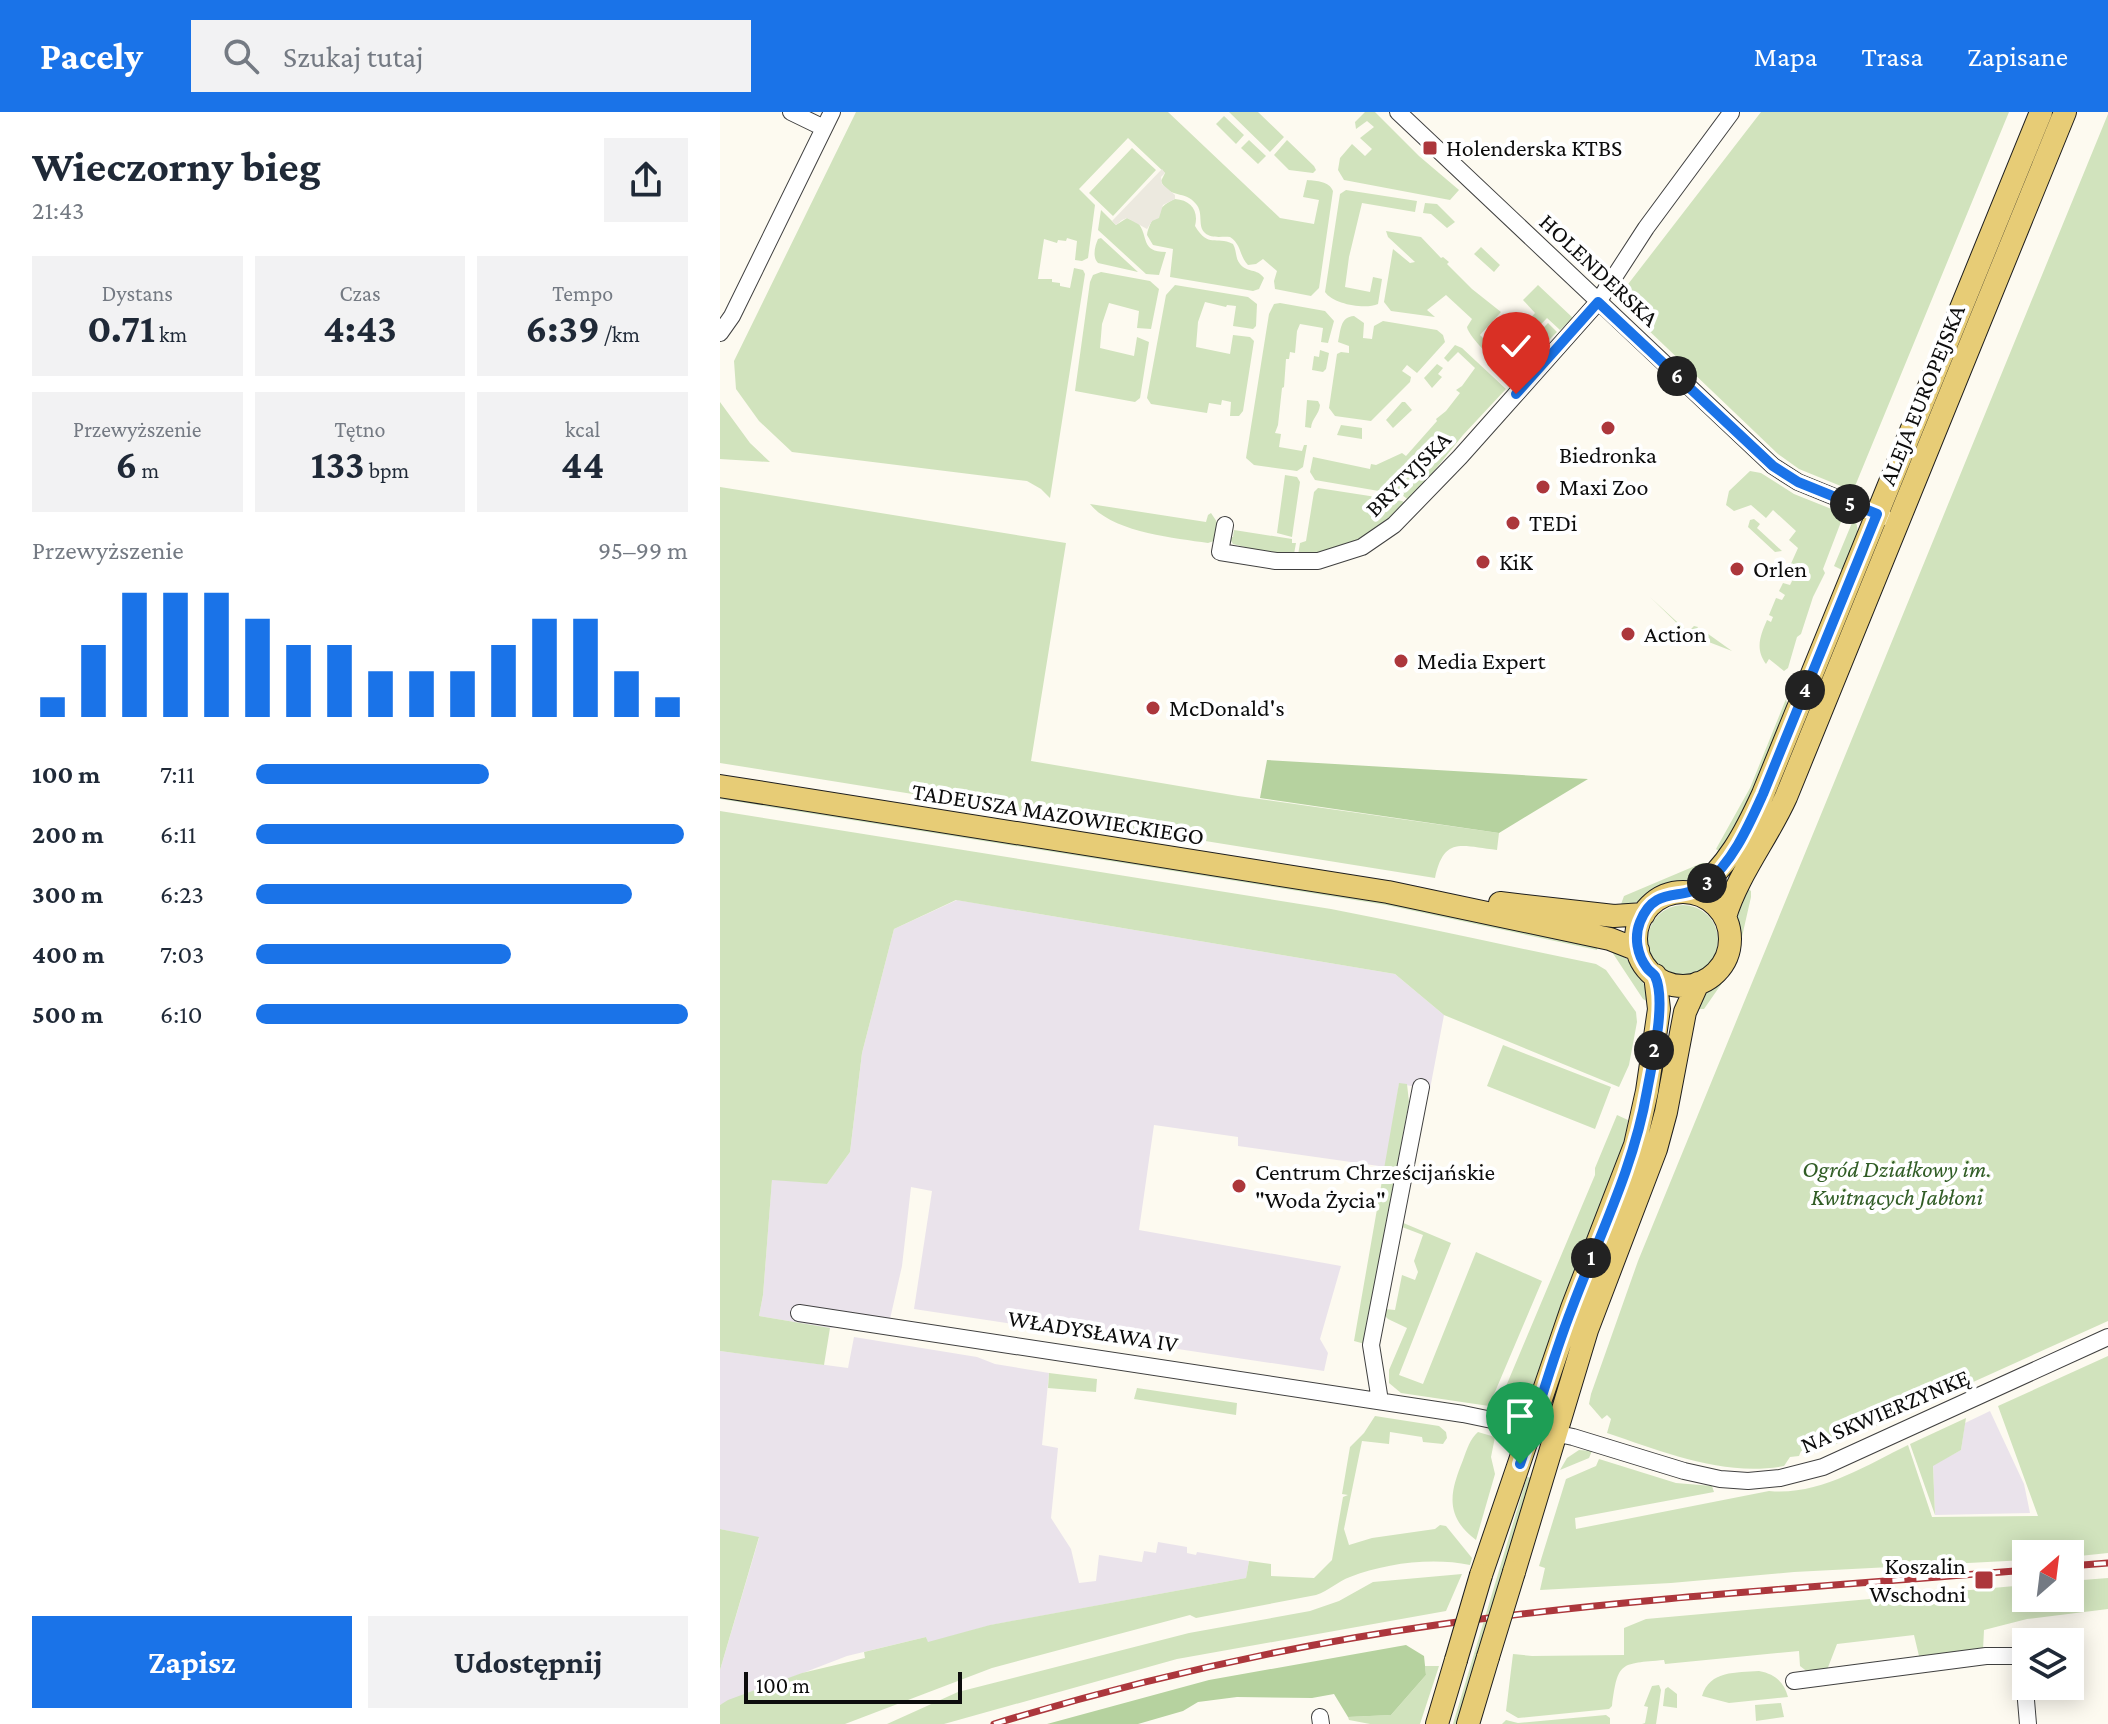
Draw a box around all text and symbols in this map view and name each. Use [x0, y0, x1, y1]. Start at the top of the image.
search box [191, 20, 751, 92]
icon: search [219, 34, 263, 78]
text: Pacely [40, 35, 143, 77]
text: Szukaj tutaj [283, 40, 423, 73]
text: Mapa [1754, 41, 1818, 72]
text: Trasa [1862, 41, 1923, 72]
text: Zapisane [1967, 41, 2068, 72]
place label: Holenderska KTBS [1446, 134, 1622, 161]
button: share [604, 138, 688, 222]
marker: Holenderska KTBS [1421, 139, 1439, 157]
text: Wieczorny bieg [32, 142, 321, 190]
text: 21:43 [32, 196, 84, 225]
street label: HOLENDERSKA [1534, 208, 1665, 332]
text: Dystans [102, 281, 173, 306]
text: Czas [339, 281, 381, 306]
text: Tempo [552, 281, 613, 306]
street label: ALEJA EUROPEJSKA [1873, 300, 1970, 489]
text: 0.71 [87, 306, 155, 351]
text: 4:43 [323, 306, 397, 351]
text: 6:39 [525, 306, 600, 351]
pin [1482, 312, 1550, 394]
text: km [155, 322, 187, 347]
text: /km [600, 322, 640, 347]
icon: check [1494, 324, 1538, 368]
pin: 6 [1657, 356, 1697, 396]
text: 6 [1671, 363, 1683, 388]
text: Przewyższenie [73, 417, 202, 442]
text: Tętno [335, 417, 385, 442]
text: kcal [565, 417, 600, 442]
marker: Biedronka [1599, 419, 1617, 437]
street label: BRYTYJSKA [1359, 425, 1456, 522]
place label: Biedronka [1559, 441, 1657, 468]
text: 6 [116, 442, 137, 487]
text: 133 [311, 442, 365, 487]
text: 44 [561, 442, 604, 487]
text: m [137, 458, 159, 483]
text: bpm [365, 458, 409, 483]
place label: Maxi Zoo [1559, 473, 1648, 500]
marker: Maxi Zoo [1534, 478, 1552, 496]
pin: 5 [1830, 484, 1870, 524]
text: 5 [1845, 491, 1855, 516]
place label: TEDi [1529, 509, 1577, 536]
marker: TEDi [1504, 514, 1522, 532]
text: Przewyższenie [32, 536, 184, 565]
text: 95–99 m [598, 536, 688, 565]
place label: KiK [1499, 548, 1533, 575]
marker: KiK [1474, 553, 1492, 571]
place label: Orlen [1753, 555, 1807, 582]
marker: Orlen [1728, 560, 1746, 578]
place label: Action [1644, 620, 1707, 647]
marker: Action [1619, 625, 1637, 643]
place label: Media Expert [1417, 647, 1547, 674]
marker: Media Expert [1392, 652, 1410, 670]
pin: 4 [1785, 670, 1825, 710]
text: 4 [1799, 677, 1811, 702]
place label: McDonald's [1169, 694, 1285, 721]
marker: McDonald's [1144, 699, 1162, 717]
text: 100 m [32, 760, 100, 789]
text: 7:11 [160, 760, 195, 789]
street label: TADEUSZA MAZOWIECKIEGO [910, 777, 1206, 850]
text: 200 m [32, 820, 104, 849]
text: 6:11 [160, 820, 196, 849]
pin: 3 [1687, 863, 1727, 903]
text: 3 [1702, 870, 1712, 895]
text: 300 m [32, 880, 103, 909]
text: 6:23 [160, 880, 204, 909]
text: 400 m [32, 940, 105, 969]
text: 7:03 [160, 940, 204, 969]
text: 500 m [32, 1000, 103, 1029]
text: 6:10 [160, 1000, 202, 1029]
pin: 2 [1634, 1030, 1674, 1070]
text: 2 [1648, 1037, 1660, 1062]
park label: Ogród Działkowy im. Kwitnących Jabłoni [1802, 1155, 1992, 1210]
place label: Centrum Chrześcijańskie "Woda Życia" [1255, 1158, 1495, 1213]
marker: Centrum Chrześcijańskie "Woda Życia" [1230, 1177, 1248, 1195]
pin: 1 [1571, 1238, 1611, 1278]
text: 1 [1587, 1245, 1595, 1270]
street label: WŁADYSŁAWA IV [1006, 1304, 1180, 1357]
street label: NA SKWIERZYNKĘ [1796, 1363, 1973, 1458]
pin [1486, 1382, 1554, 1464]
icon: arrive [1498, 1394, 1542, 1438]
north arrow [2012, 1540, 2084, 1612]
map controls [2012, 1540, 2084, 1700]
place label: Koszalin Wschodni [1869, 1552, 1966, 1607]
marker: Koszalin Wschodni [1973, 1569, 1995, 1591]
button: Zapisz [32, 1616, 352, 1708]
button: Udostępnij [368, 1616, 688, 1708]
button: layers [2012, 1628, 2084, 1700]
scale bar [744, 1668, 962, 1704]
text: 100 m [756, 1673, 810, 1698]

